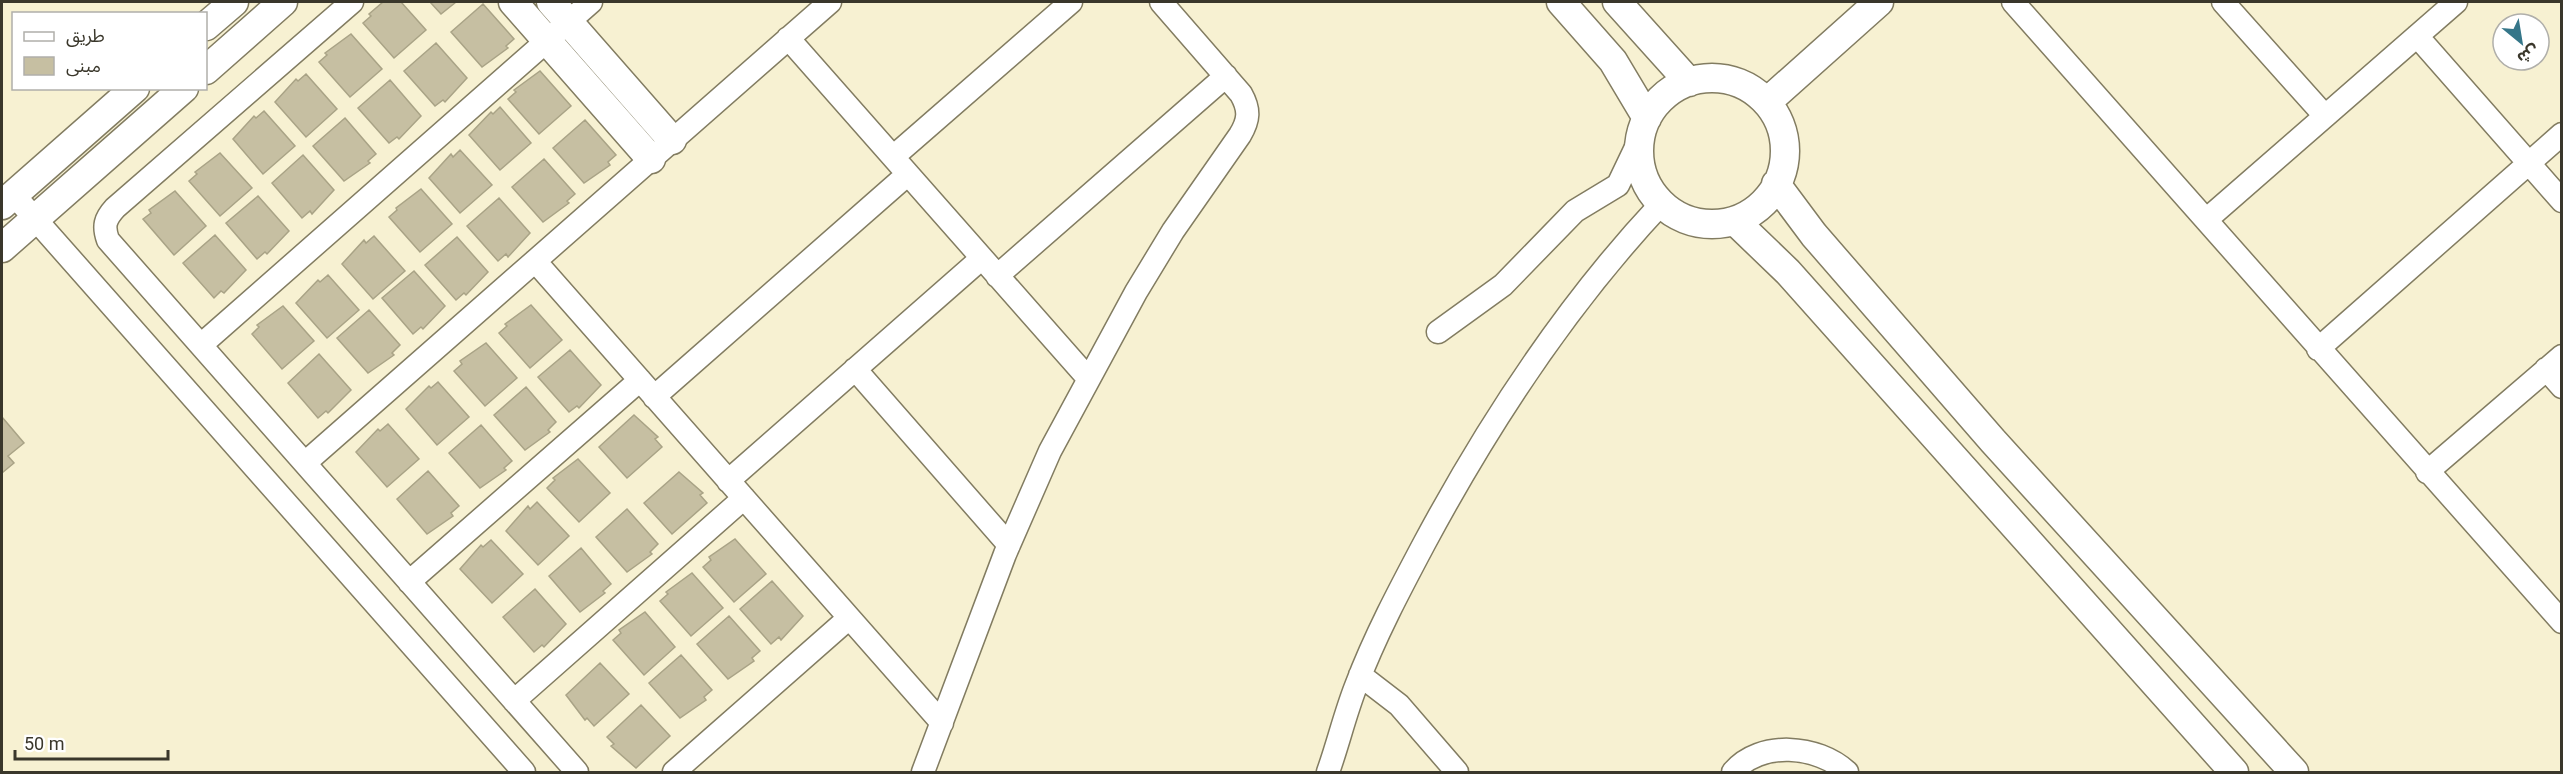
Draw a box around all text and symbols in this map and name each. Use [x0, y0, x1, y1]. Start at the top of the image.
legend [12, 12, 207, 90]
north arrow [2491, 12, 2551, 72]
text: طريق [66, 25, 105, 47]
text: ش [2514, 41, 2542, 68]
text: مبنى [66, 55, 101, 77]
scale bar [15, 723, 168, 761]
text: 50 m [24, 733, 64, 754]

